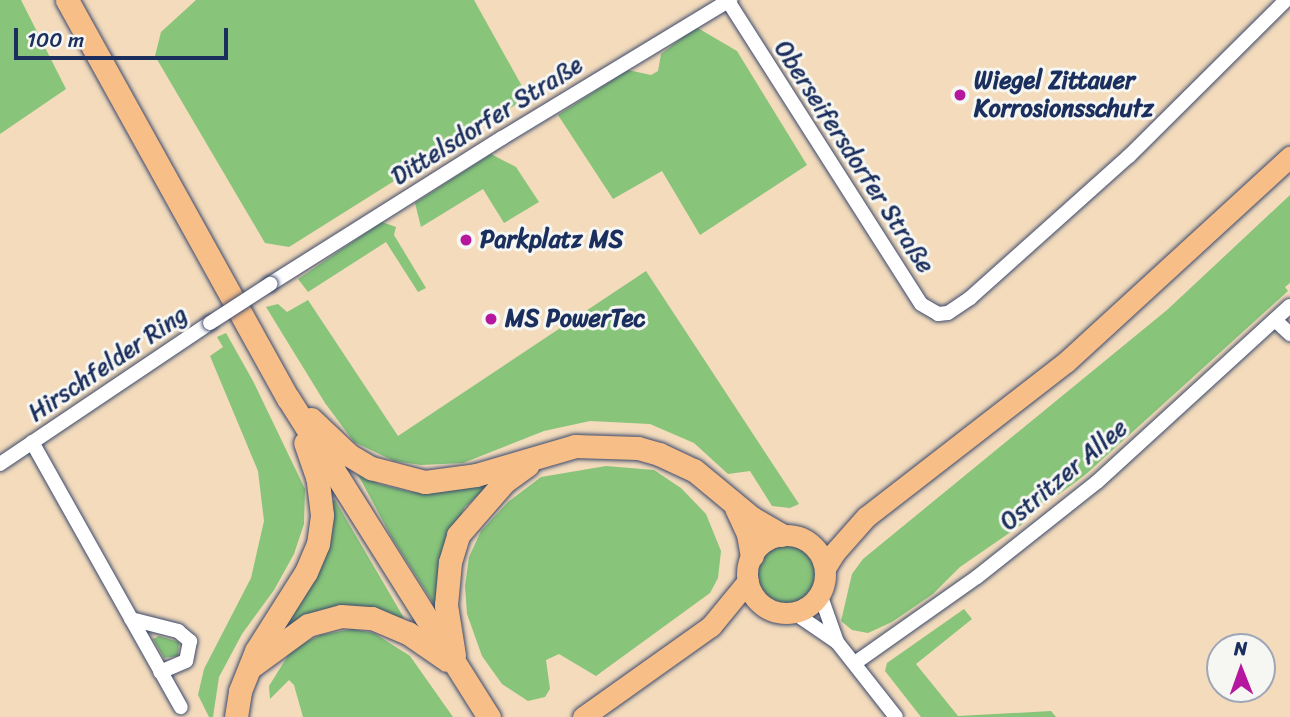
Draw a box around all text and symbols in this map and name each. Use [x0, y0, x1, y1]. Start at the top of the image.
scale bar [18, 14, 231, 58]
text: 100 m [27, 21, 84, 59]
street label: Oberseifersdorfer Straße [768, 35, 940, 279]
street label: Dittelsdorfer Straße [386, 50, 588, 192]
place label: Wiegel Zittauer Korrosionsschutz [974, 67, 1154, 123]
marker: Wiegel Zittauer Korrosionsschutz [952, 87, 968, 103]
place label: Parkplatz MS [480, 226, 624, 254]
marker: Parkplatz MS [458, 232, 474, 248]
street label: Hirschfelder Ring [23, 300, 193, 428]
place label: MS PowerTec [505, 305, 646, 333]
marker: MS PowerTec [483, 311, 499, 327]
street label: Ostritzer Allee [994, 413, 1134, 537]
text: N [1234, 632, 1248, 665]
north arrow [1206, 633, 1276, 703]

